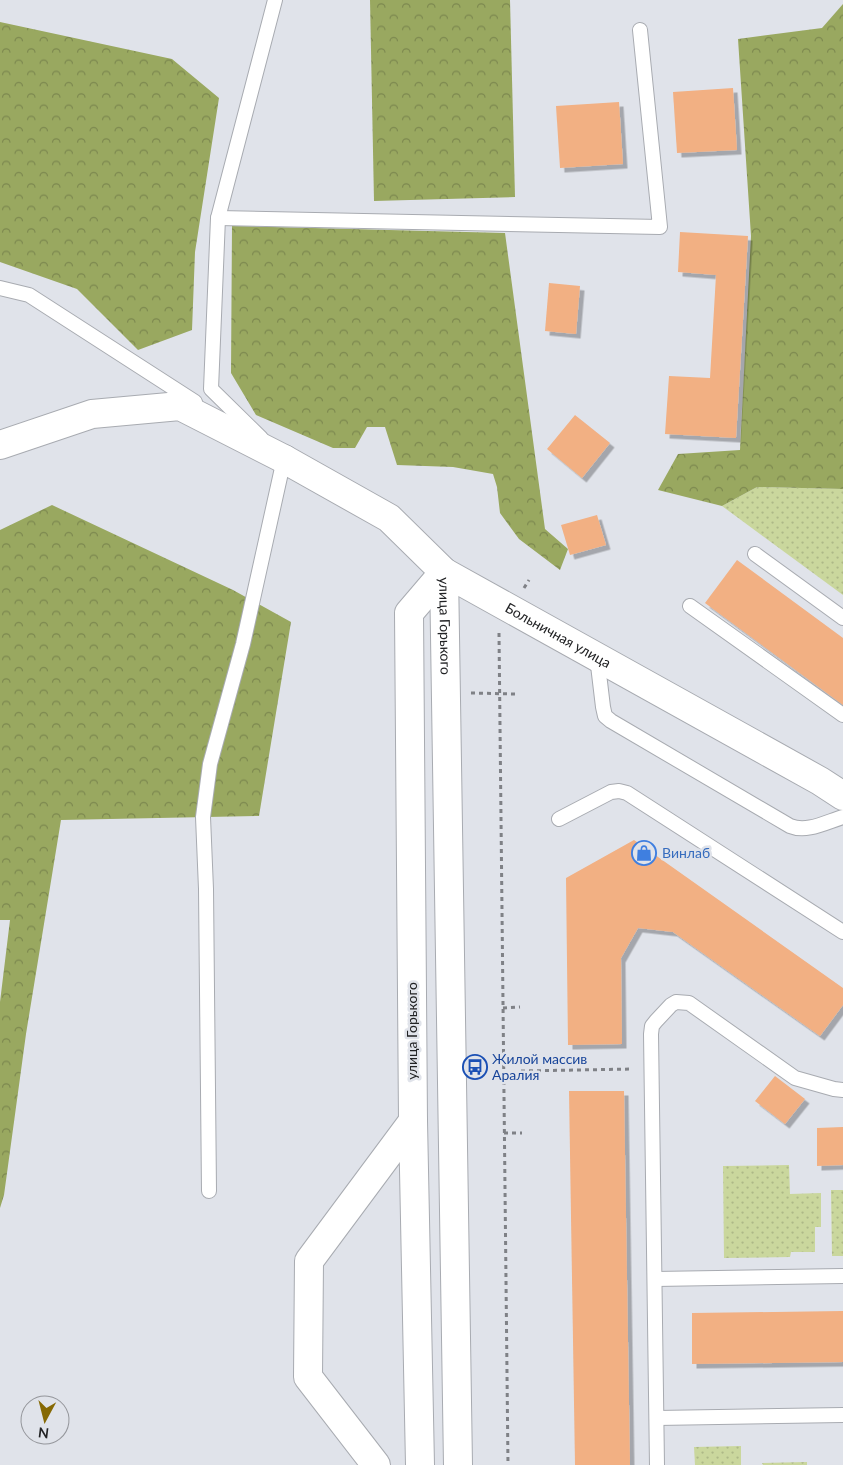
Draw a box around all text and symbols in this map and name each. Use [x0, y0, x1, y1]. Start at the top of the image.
street label: улица Горького [436, 577, 455, 675]
street label: Больничная улица [503, 599, 614, 671]
shop icon: Винлаб [631, 840, 657, 866]
place label: Винлаб [662, 844, 710, 861]
street label: улица Горького [403, 982, 420, 1080]
place label: Жилой массив Аралия [492, 1050, 587, 1083]
bus stop icon: Жилой массив Аралия [462, 1054, 488, 1080]
north arrow [20, 1395, 70, 1445]
text: N [37, 1424, 50, 1442]

